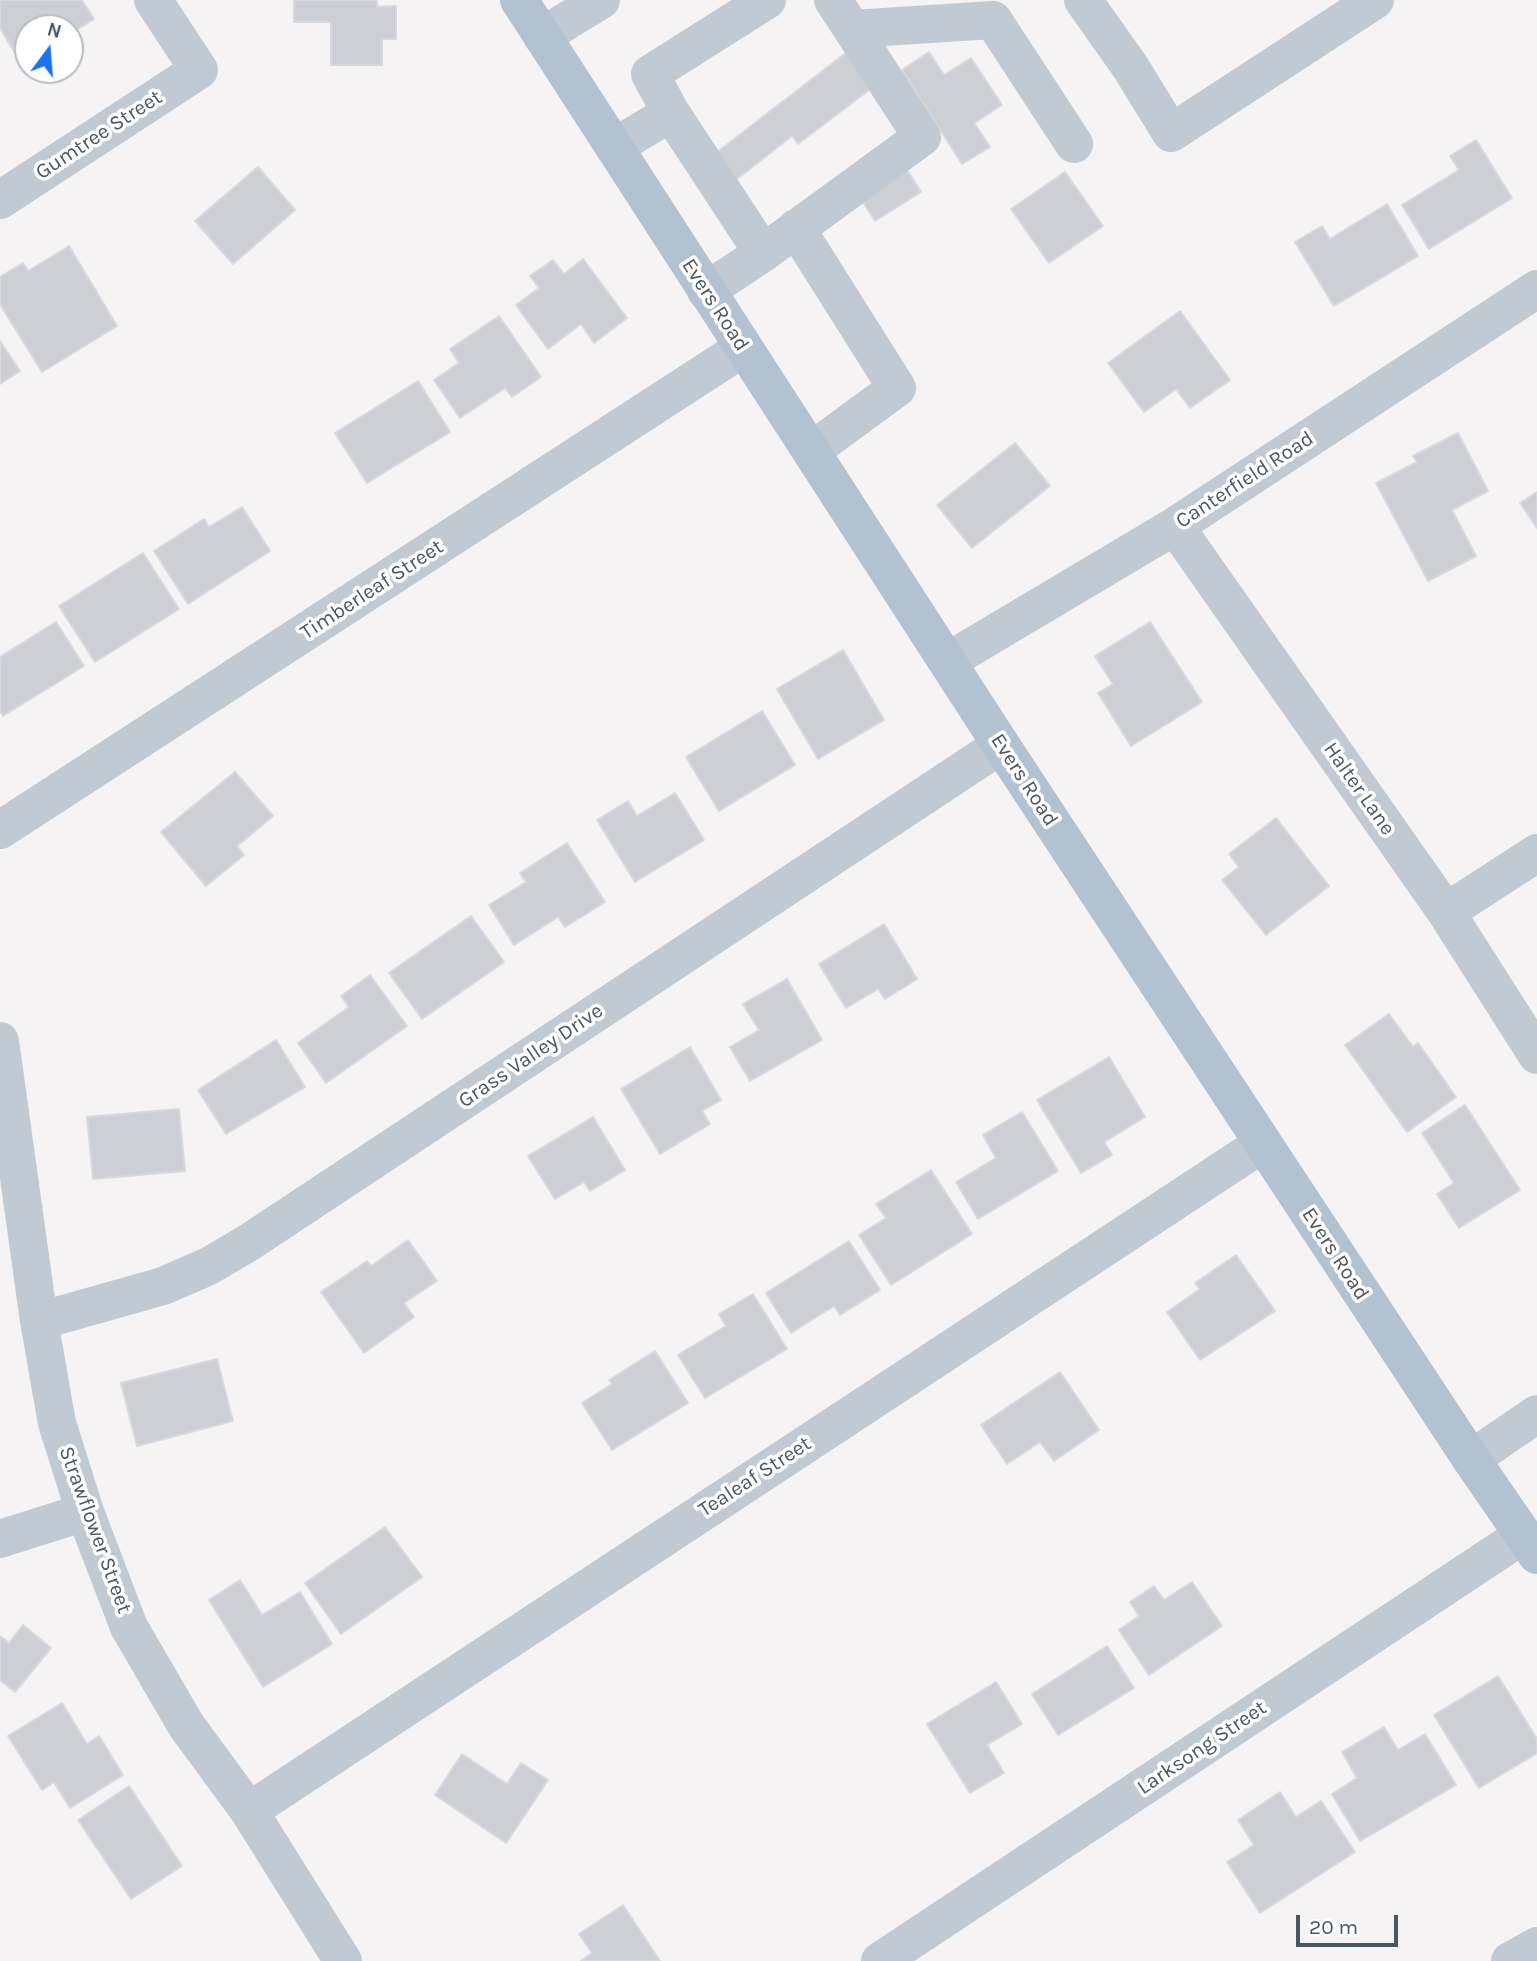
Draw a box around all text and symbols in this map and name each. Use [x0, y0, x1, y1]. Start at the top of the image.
north arrow [14, 14, 84, 84]
text: N [45, 18, 64, 43]
street label: Gumtree Street [31, 85, 167, 185]
street label: Evers Road [676, 254, 754, 356]
street label: Canterfield Road [1171, 426, 1319, 534]
street label: Timberleaf Street [296, 534, 448, 646]
street label: Evers Road [985, 729, 1063, 831]
street label: Halter Lane [1318, 738, 1400, 840]
street label: Grass Valley Drive [454, 998, 608, 1114]
street label: Evers Road [1296, 1203, 1374, 1305]
street label: Tealeaf Street [694, 1431, 816, 1523]
street label: Strawflower Street [53, 1443, 137, 1617]
street label: Larksong Street [1133, 1695, 1271, 1801]
scale bar [1299, 1902, 1400, 1946]
text: 20 m [1309, 1915, 1358, 1939]

